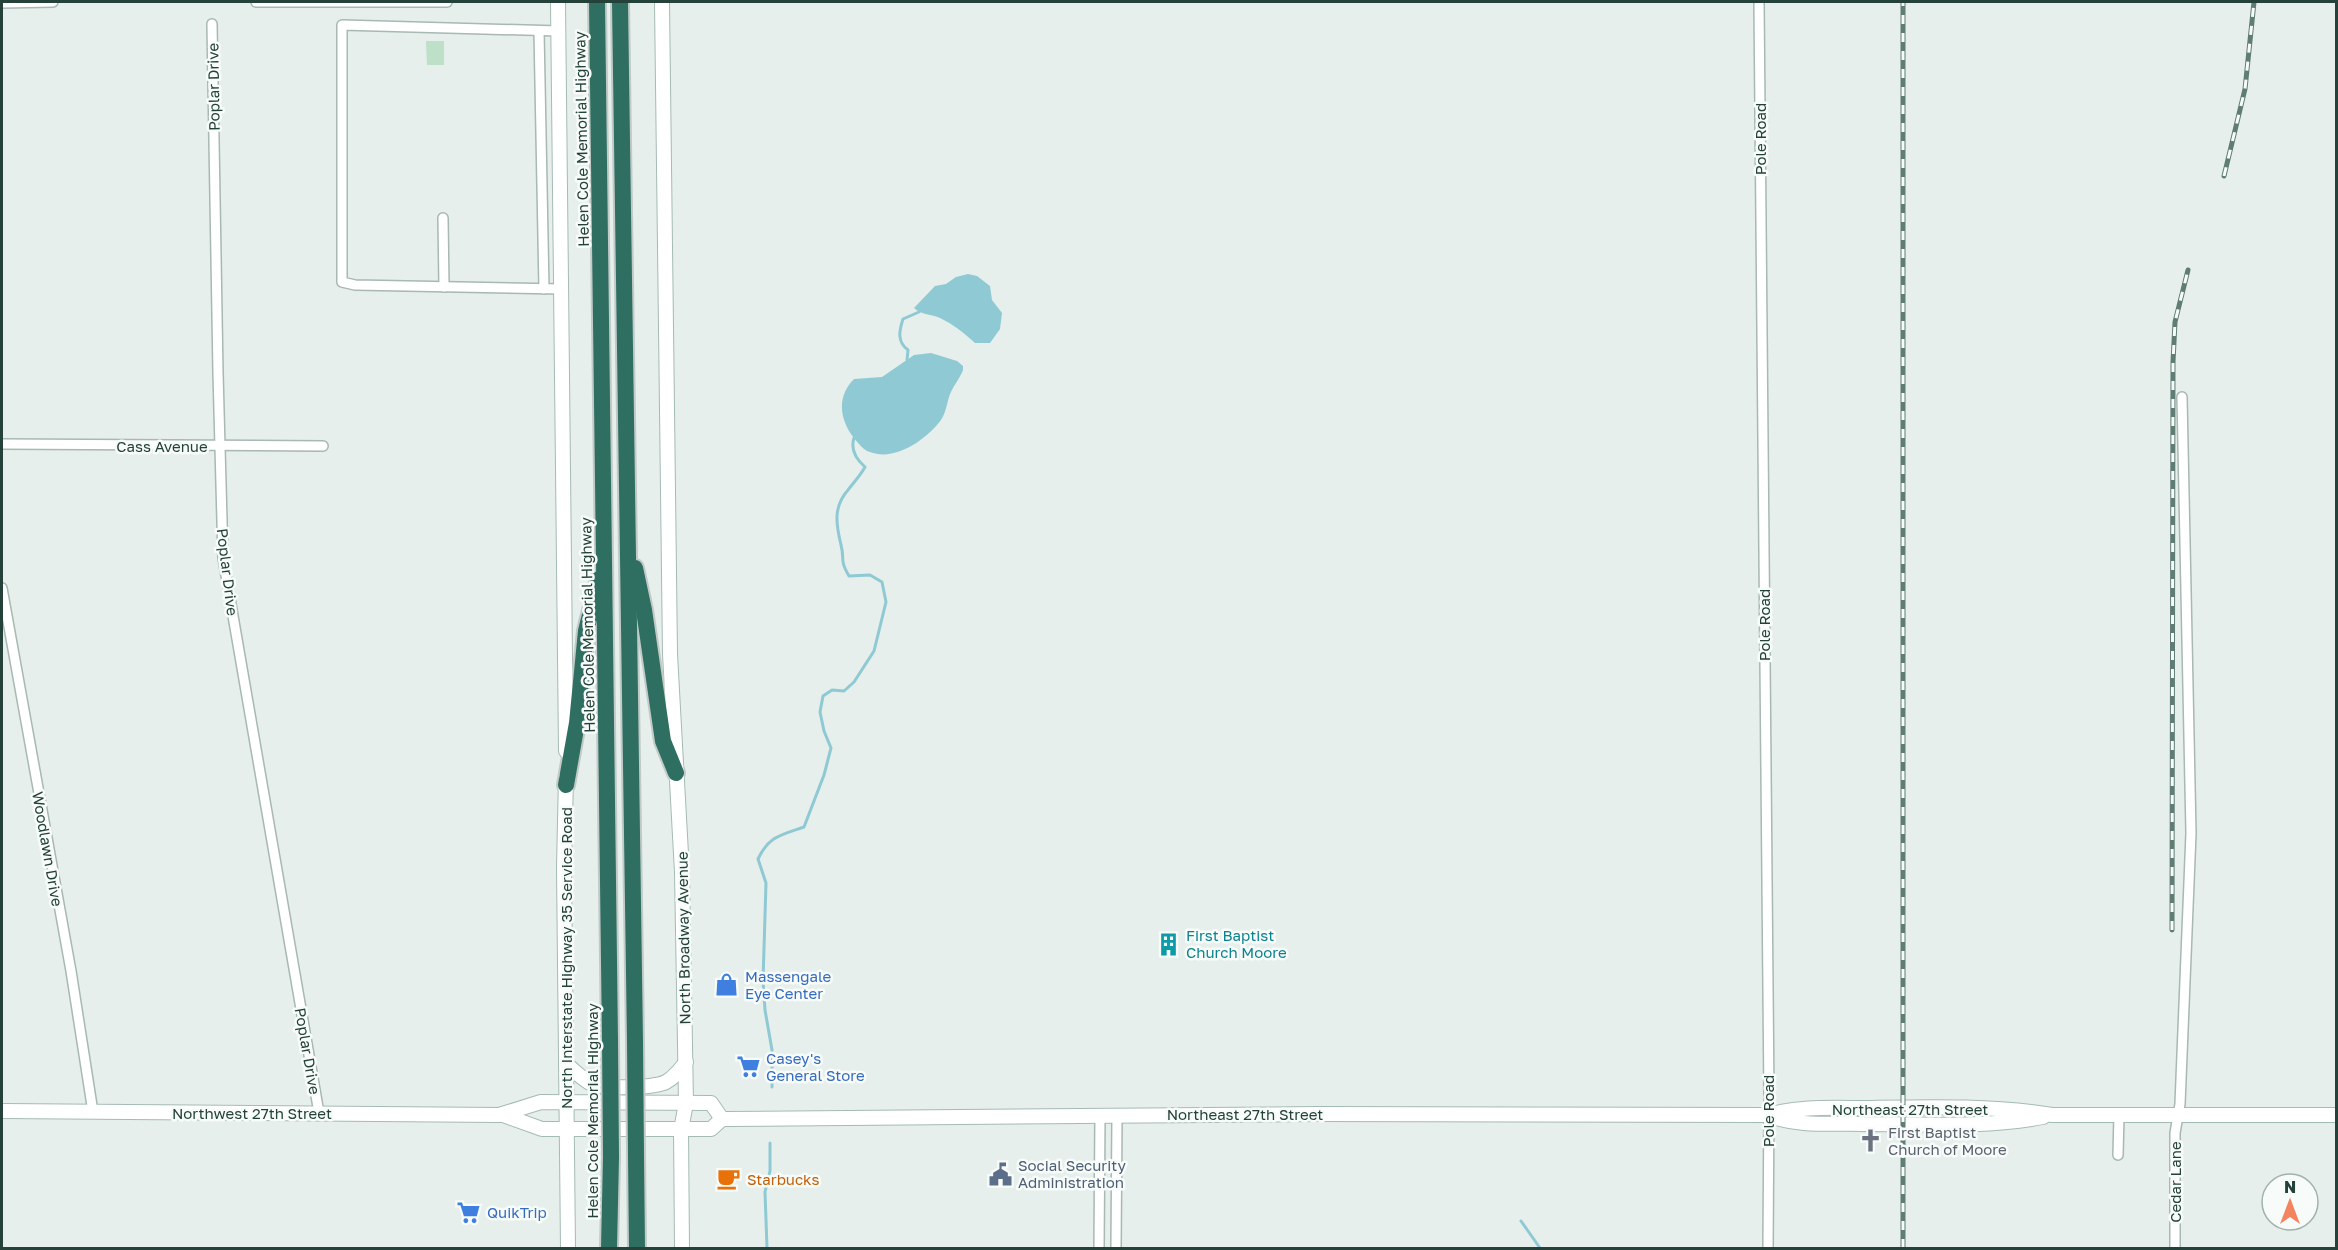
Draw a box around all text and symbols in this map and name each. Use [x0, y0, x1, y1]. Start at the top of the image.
street label: Helen Cole Memorial Highway [570, 30, 592, 247]
street label: Poplar Drive [203, 43, 223, 131]
street label: Pole Road [1751, 103, 1769, 175]
street label: Cass Avenue [116, 437, 208, 455]
street label: Helen Cole Memorial Highway [576, 516, 598, 733]
street label: Poplar Drive [214, 527, 242, 617]
street label: Pole Road [1755, 589, 1773, 661]
street label: Woodlawn Drive [29, 790, 67, 908]
street label: North Interstate Highway 35 Service Road [557, 807, 575, 1109]
street label: North Broadway Avenue [672, 851, 694, 1025]
place label: First Baptist Church Moore [1186, 926, 1287, 961]
building icon: First Baptist Church Moore [1155, 931, 1181, 957]
place label: Massengale Eye Center [745, 967, 832, 1002]
shop icon: Massengale Eye Center [714, 972, 740, 998]
street label: Helen Cole Memorial Highway [583, 1003, 601, 1219]
street label: Poplar Drive [292, 1006, 325, 1096]
place label: Casey's General Store [766, 1049, 865, 1084]
supermarket icon: Casey's General Store [735, 1054, 761, 1080]
street label: Pole Road [1759, 1075, 1777, 1147]
street label: Northeast 27th Street [1832, 1100, 1988, 1118]
street label: Northwest 27th Street [172, 1104, 332, 1122]
street label: Northeast 27th Street [1167, 1105, 1323, 1123]
place label: First Baptist Church of Moore [1888, 1123, 2007, 1158]
church icon: First Baptist Church of Moore [1857, 1128, 1883, 1154]
street label: Cedar Lane [2166, 1141, 2184, 1223]
place label: Social Security Administration [1018, 1156, 1127, 1191]
public building icon: Social Security Administration [987, 1161, 1013, 1187]
cafe icon: Starbucks [716, 1166, 742, 1192]
place label: Starbucks [747, 1170, 820, 1188]
north arrow [2260, 1172, 2320, 1232]
text: N [2284, 1177, 2296, 1197]
supermarket icon: QuikTrip [456, 1199, 482, 1225]
place label: QuikTrip [487, 1203, 547, 1221]

